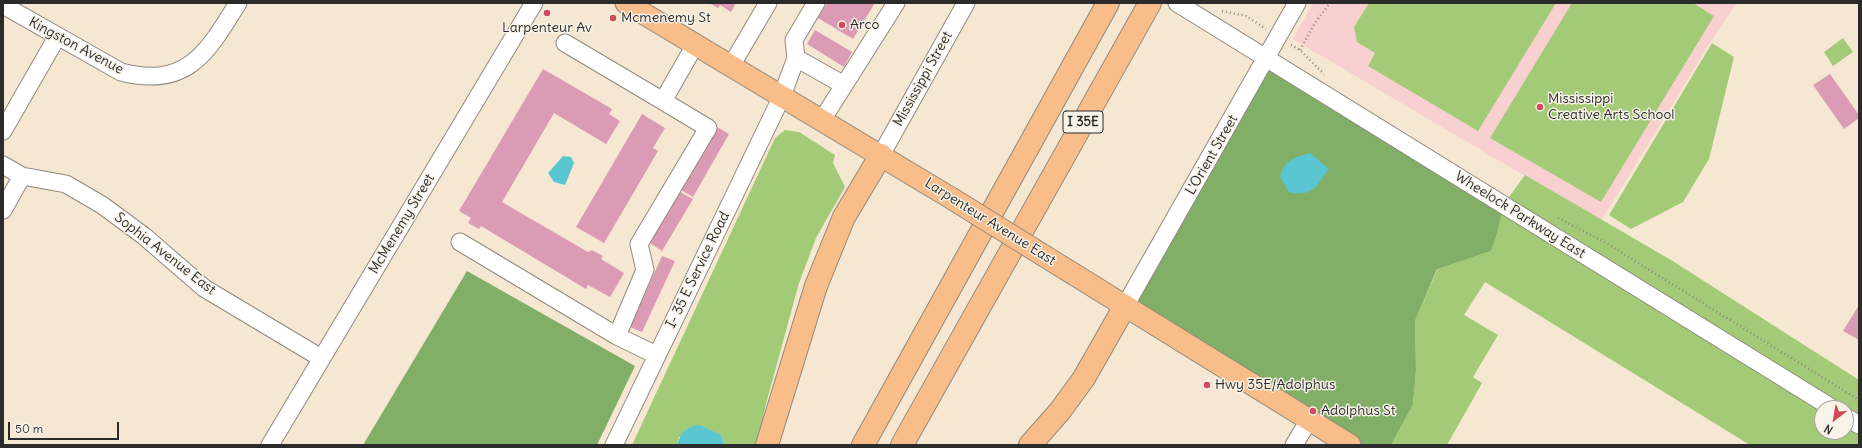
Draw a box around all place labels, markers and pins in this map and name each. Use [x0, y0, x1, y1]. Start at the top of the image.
marker: Larpenteur Av [542, 8, 552, 18]
place label: Mcmenemy St [621, 10, 711, 26]
marker: Mcmenemy St [608, 13, 618, 23]
place label: Arco [850, 17, 879, 33]
place label: Larpenteur Av [502, 20, 592, 36]
marker: Arco [837, 20, 847, 30]
place label: Mississippi Creative Arts School [1548, 91, 1674, 124]
marker: Mississippi Creative Arts School [1535, 102, 1545, 112]
place label: Hwy 35E/Adolphus [1215, 377, 1335, 393]
marker: Hwy 35E/Adolphus [1202, 380, 1212, 390]
place label: Adolphus St [1321, 403, 1395, 419]
marker: Adolphus St [1308, 406, 1318, 416]

